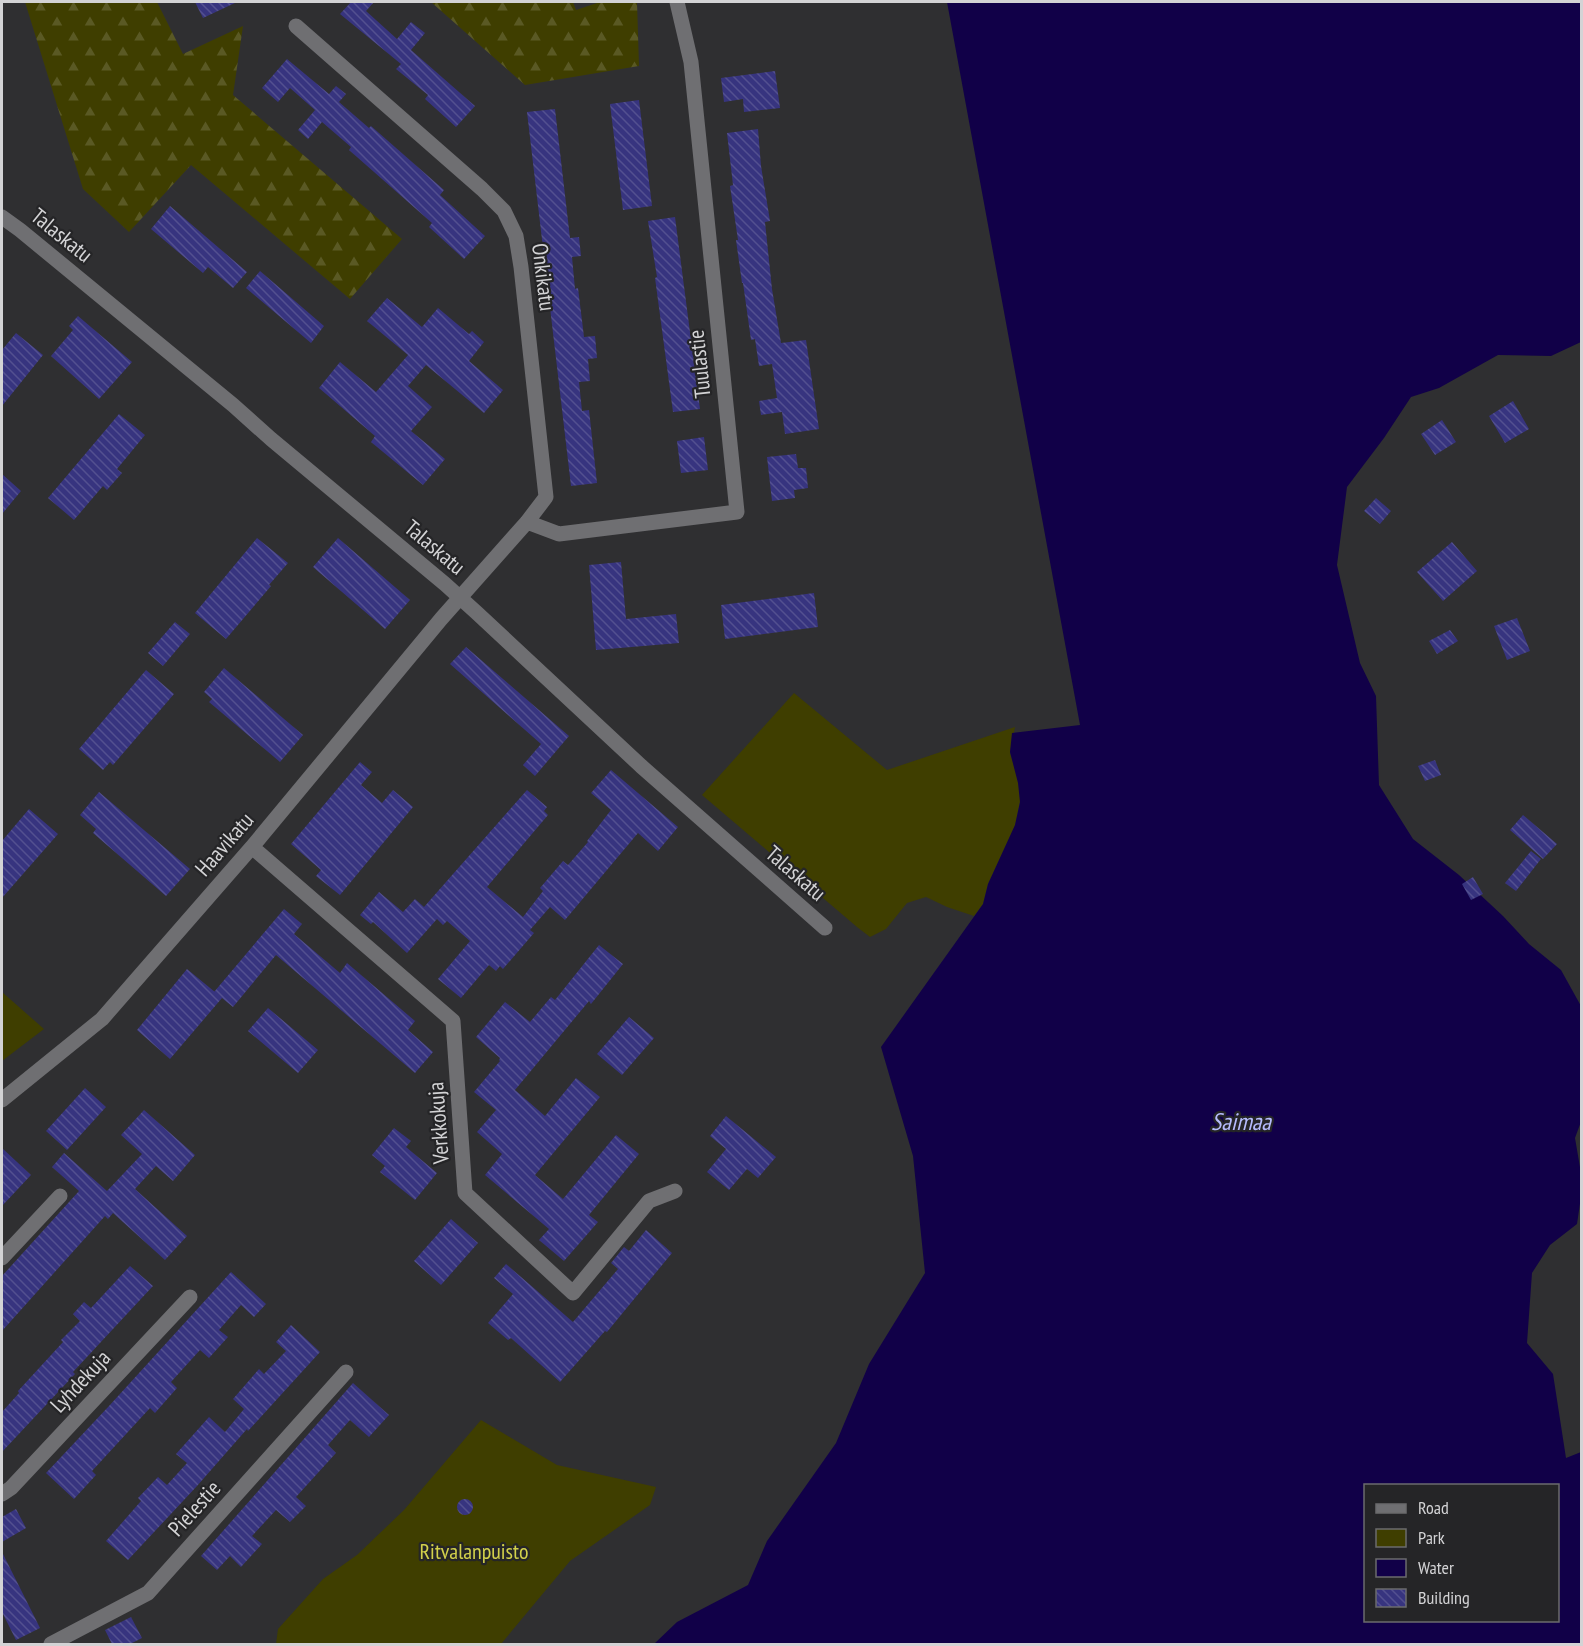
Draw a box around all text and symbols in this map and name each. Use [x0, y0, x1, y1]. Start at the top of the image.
street label: Talaskatu [26, 202, 98, 268]
street label: Onkikatu [526, 242, 562, 312]
street label: Tuulastie [682, 329, 716, 399]
street label: Talaskatu [399, 513, 471, 581]
street label: Haavikatu [189, 806, 259, 882]
street label: Talaskatu [760, 839, 832, 907]
street label: Verkkokuja [421, 1081, 455, 1166]
water label: Saimaa [1211, 1106, 1272, 1137]
street label: Lyhdekuja [44, 1344, 116, 1418]
street label: Pielestie [162, 1474, 226, 1542]
legend [1364, 1484, 1559, 1622]
text: Road [1418, 1496, 1449, 1519]
text: Park [1418, 1526, 1445, 1549]
park label: Ritvalanpuisto [420, 1537, 528, 1565]
text: Water [1418, 1556, 1454, 1579]
text: Building [1418, 1586, 1470, 1609]

